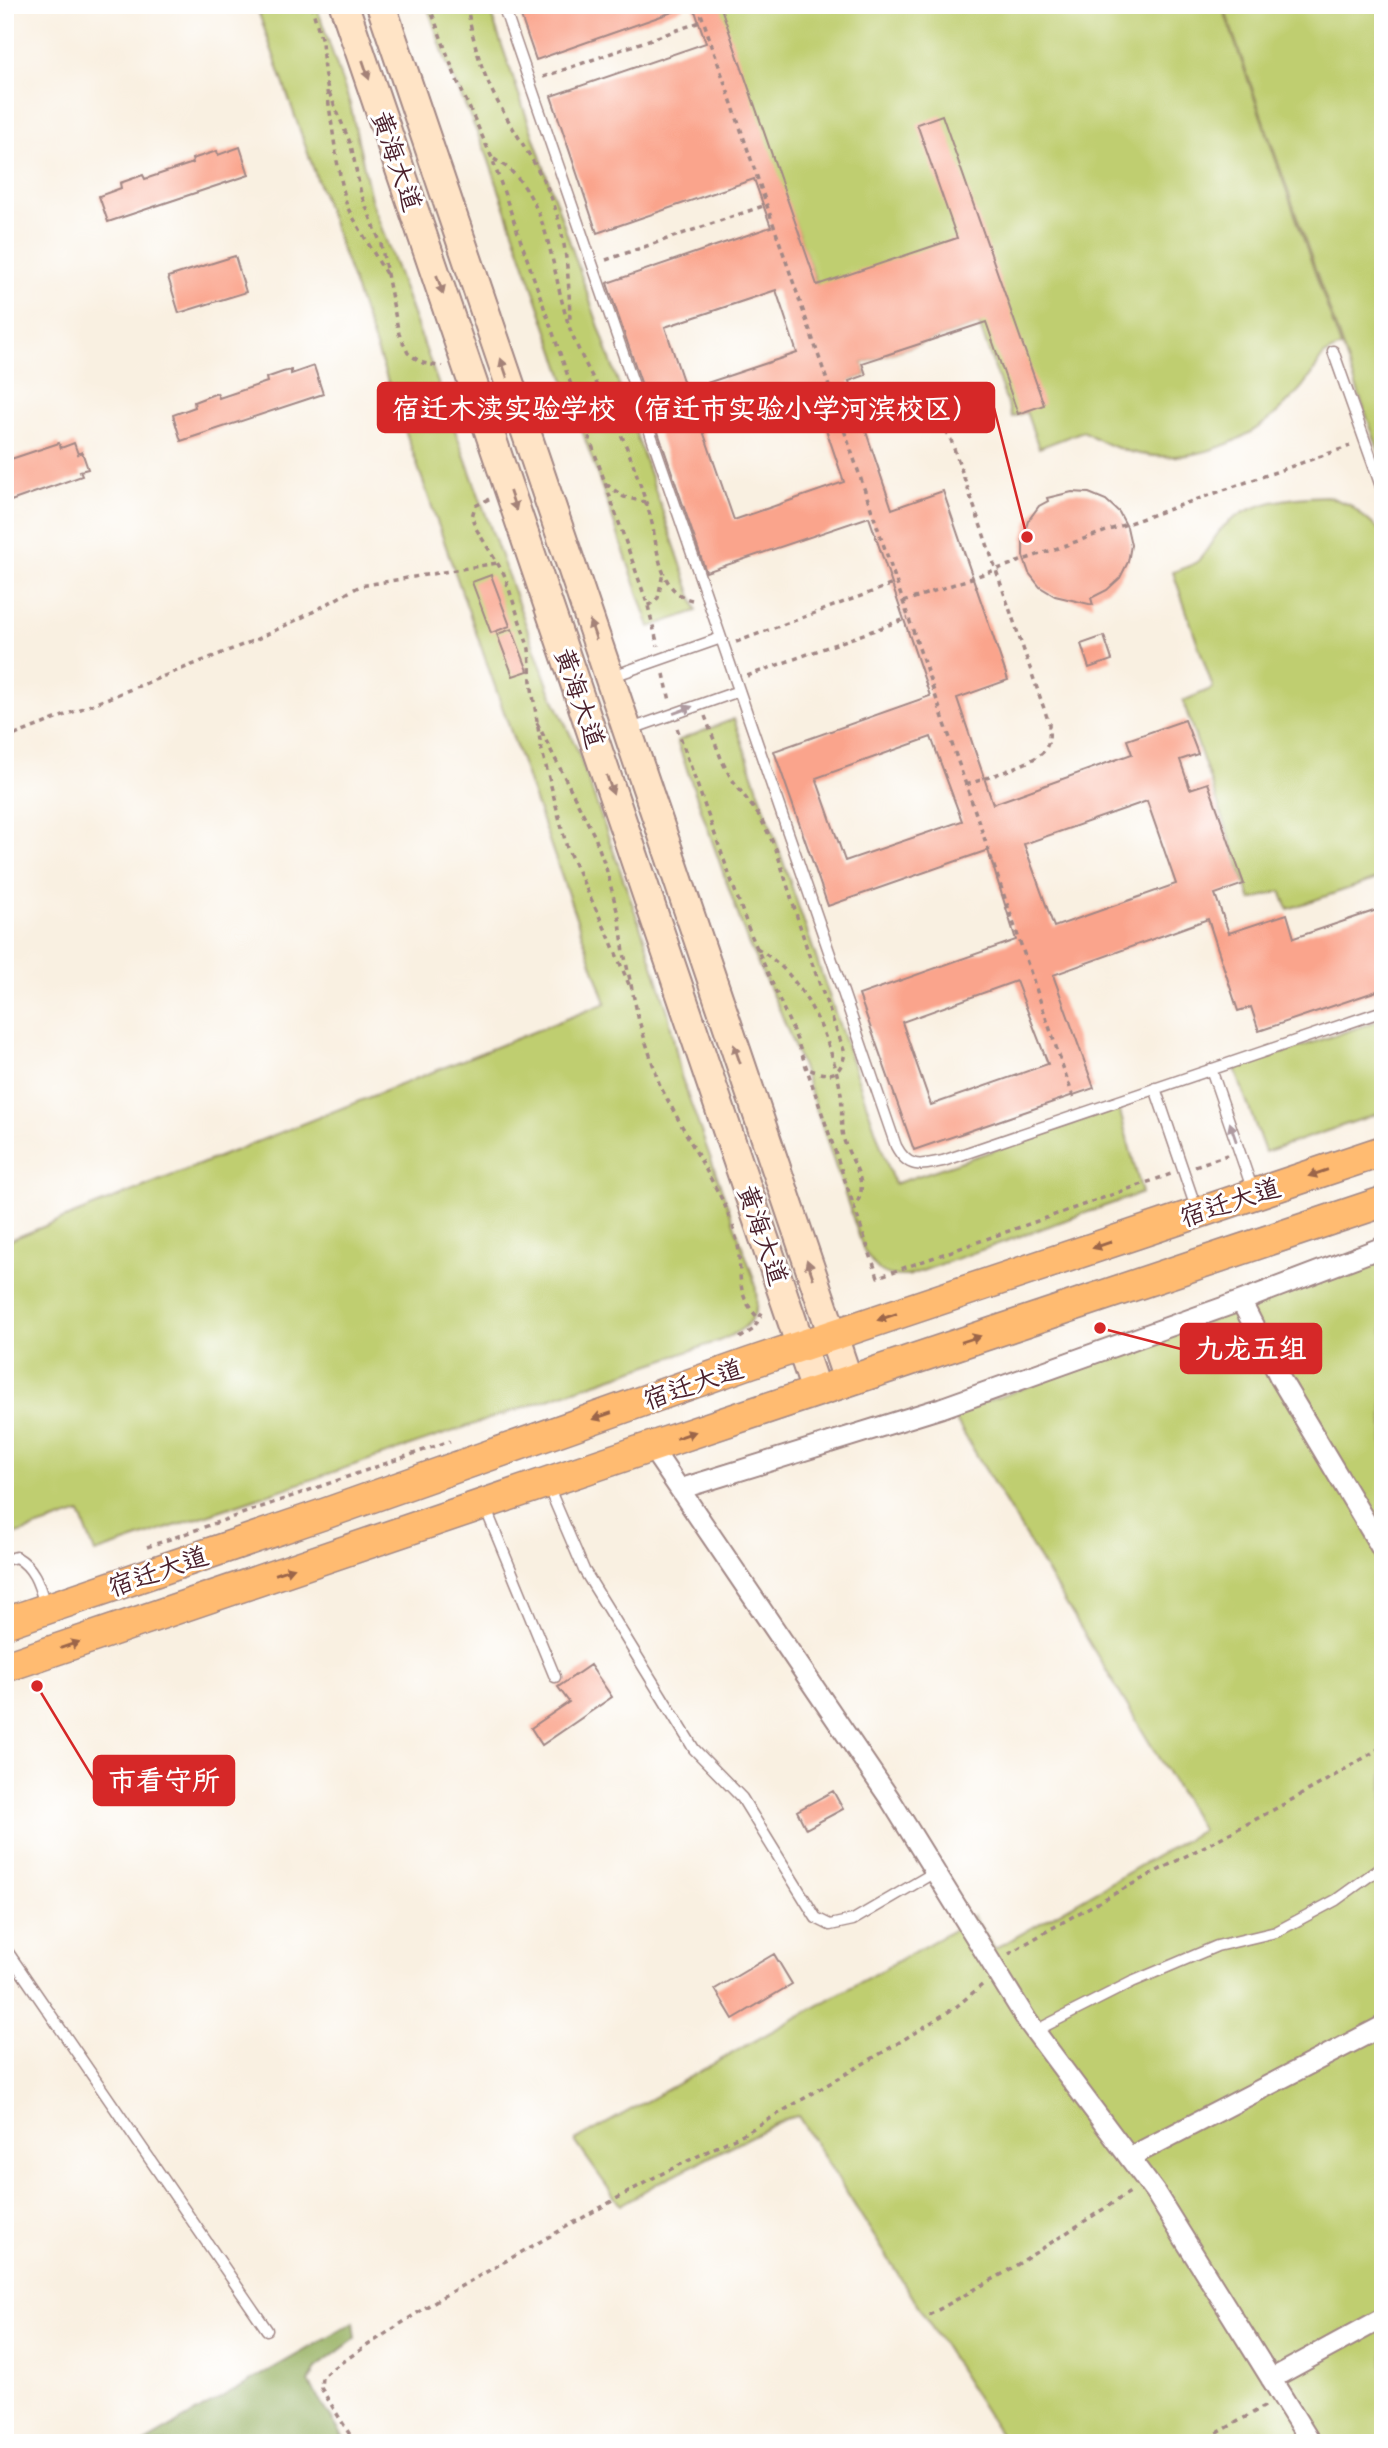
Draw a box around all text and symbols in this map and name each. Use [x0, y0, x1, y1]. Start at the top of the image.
one-way arrow [361, 59, 372, 80]
street label: 黄海大道 [362, 107, 428, 216]
one-way arrow [435, 275, 446, 296]
one-way arrow [498, 357, 509, 378]
callout: 宿迁木渎实验学校（宿迁市实验小学河滨校区） [378, 383, 994, 432]
text: 宿迁木渎实验学校（宿迁市实验小学河滨校区） [392, 392, 980, 429]
one-way arrow [508, 490, 519, 511]
one-way arrow [587, 619, 598, 640]
street label: 黄海大道 [545, 644, 611, 753]
one-way arrow [673, 704, 694, 715]
one-way arrow [605, 775, 616, 796]
one-way arrow [731, 1043, 742, 1064]
one-way arrow [1227, 1121, 1238, 1142]
one-way arrow [1307, 1168, 1328, 1179]
street label: 宿迁大道 [1176, 1172, 1285, 1236]
street label: 黄海大道 [728, 1181, 794, 1290]
one-way arrow [1092, 1240, 1113, 1251]
one-way arrow [804, 1259, 815, 1280]
one-way arrow [876, 1312, 897, 1323]
callout: 九龙五组 [1181, 1324, 1321, 1373]
text: 九龙五组 [1195, 1332, 1307, 1369]
one-way arrow [961, 1333, 982, 1344]
street label: 宿迁大道 [639, 1353, 748, 1419]
one-way arrow [592, 1411, 613, 1422]
one-way arrow [675, 1429, 696, 1440]
street label: 宿迁大道 [104, 1540, 213, 1606]
one-way arrow [275, 1565, 296, 1576]
one-way arrow [59, 1639, 80, 1650]
callout: 市看守所 [94, 1756, 234, 1805]
text: 市看守所 [108, 1764, 220, 1801]

